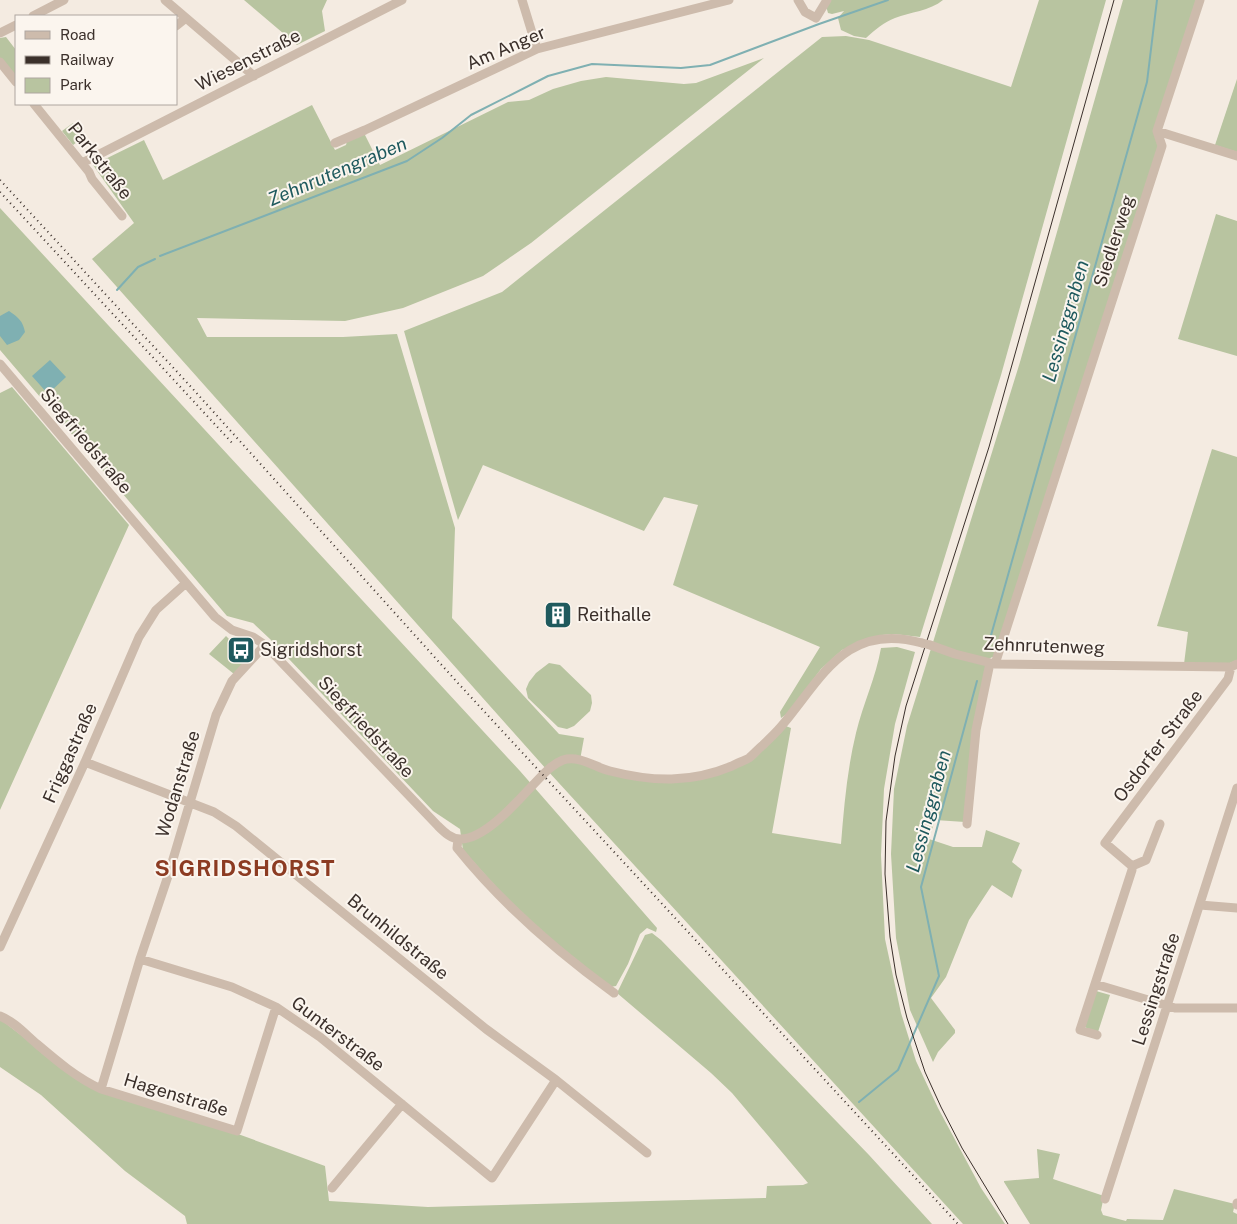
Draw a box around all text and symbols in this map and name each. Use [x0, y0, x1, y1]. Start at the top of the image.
legend [15, 15, 178, 105]
street label: Am Anger [463, 21, 549, 74]
street label: Wiesenstraße [192, 24, 304, 95]
text: Road [60, 26, 96, 43]
text: Railway [60, 51, 114, 68]
text: Park [60, 76, 92, 93]
street label: Parkstraße [64, 118, 137, 203]
water label: Zehnrutengraben [264, 132, 410, 210]
street label: Siedlerweg [1089, 192, 1138, 289]
water label: Lessinggraben [1037, 258, 1093, 384]
street label: Siegfriedstraße [36, 384, 137, 498]
building icon: Reithalle [543, 600, 573, 630]
place label: Reithalle [577, 604, 651, 625]
street label: Zehnrutenweg [983, 633, 1105, 658]
bus stop icon: Sigridshorst [226, 635, 256, 665]
place label: Sigridshorst [260, 639, 362, 660]
street label: Siegfriedstraße [314, 672, 419, 782]
street label: Osdorfer Straße [1109, 685, 1207, 806]
street label: Friggastraße [38, 700, 101, 806]
street label: Wodanstraße [151, 728, 204, 840]
water label: Lessinggraben [901, 748, 955, 874]
district label: SIGRIDSHORST [155, 855, 335, 881]
street label: Brunhildstraße [343, 889, 453, 984]
street label: Lessingstraße [1127, 930, 1184, 1048]
street label: Gunterstraße [288, 992, 389, 1075]
street label: Hagenstraße [121, 1069, 231, 1120]

